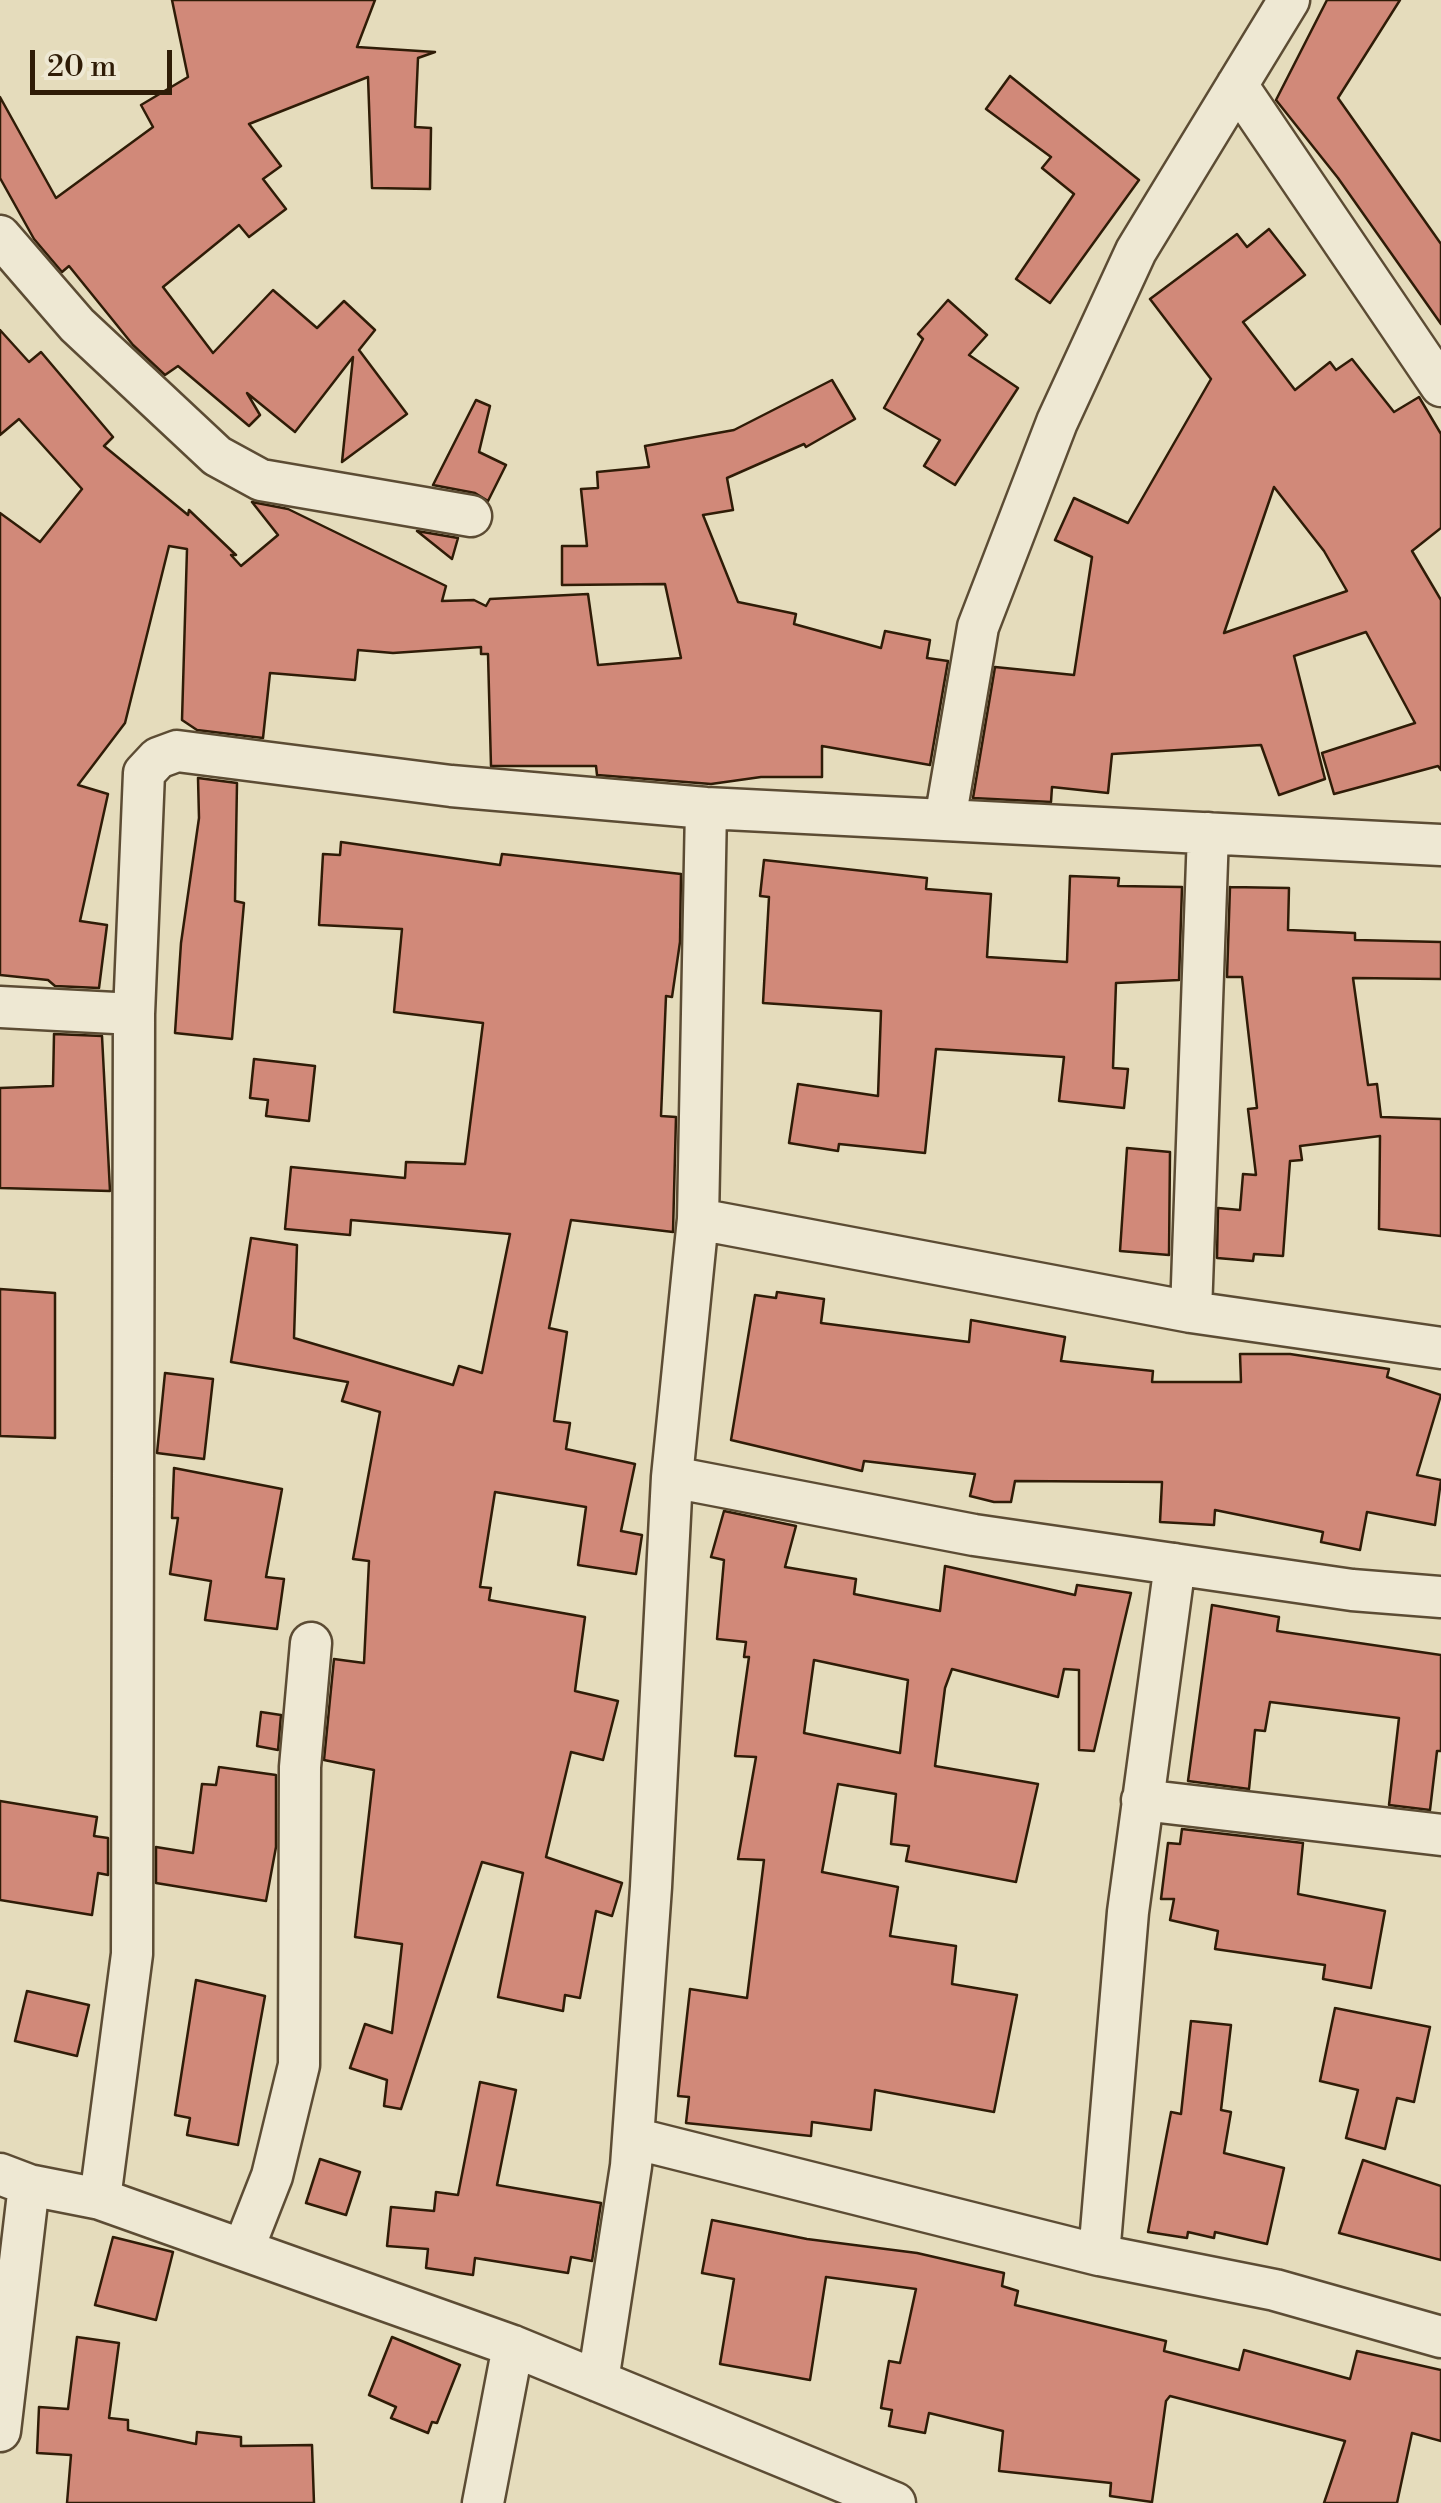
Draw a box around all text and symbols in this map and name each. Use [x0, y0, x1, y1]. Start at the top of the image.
scale bar [35, 30, 178, 92]
text: 20 m [47, 48, 116, 86]

